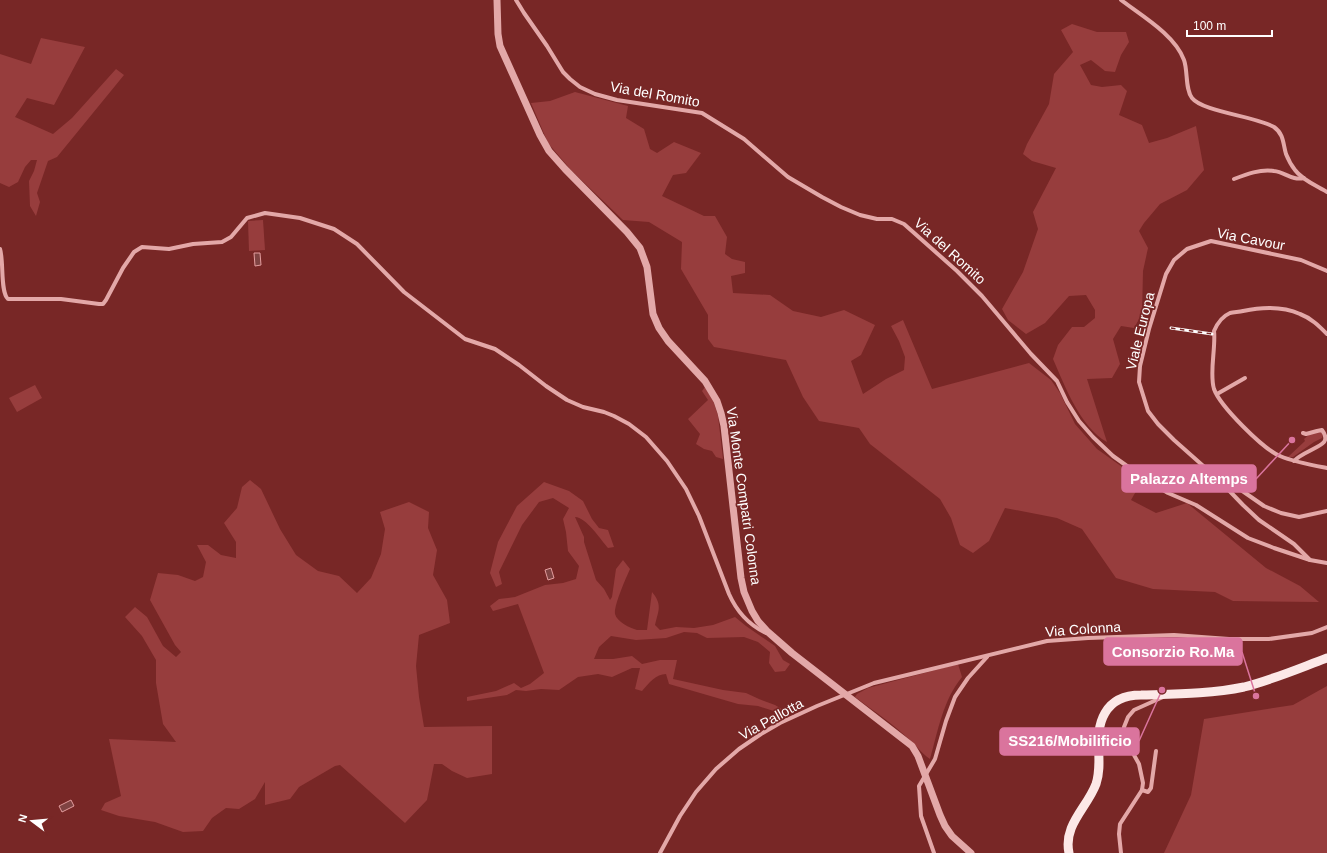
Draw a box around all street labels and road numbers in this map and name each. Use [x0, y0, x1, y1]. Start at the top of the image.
street label: Via del Romito [609, 78, 701, 110]
street label: Via del Romito [911, 215, 989, 287]
street label: Via Cavour [1216, 225, 1287, 253]
street label: Viale Europa [1123, 290, 1157, 372]
street label: Via Monte Compatri Colonna [724, 406, 764, 586]
street label: Via Colonna [1045, 618, 1122, 640]
street label: Via Pallotta [736, 695, 806, 743]

